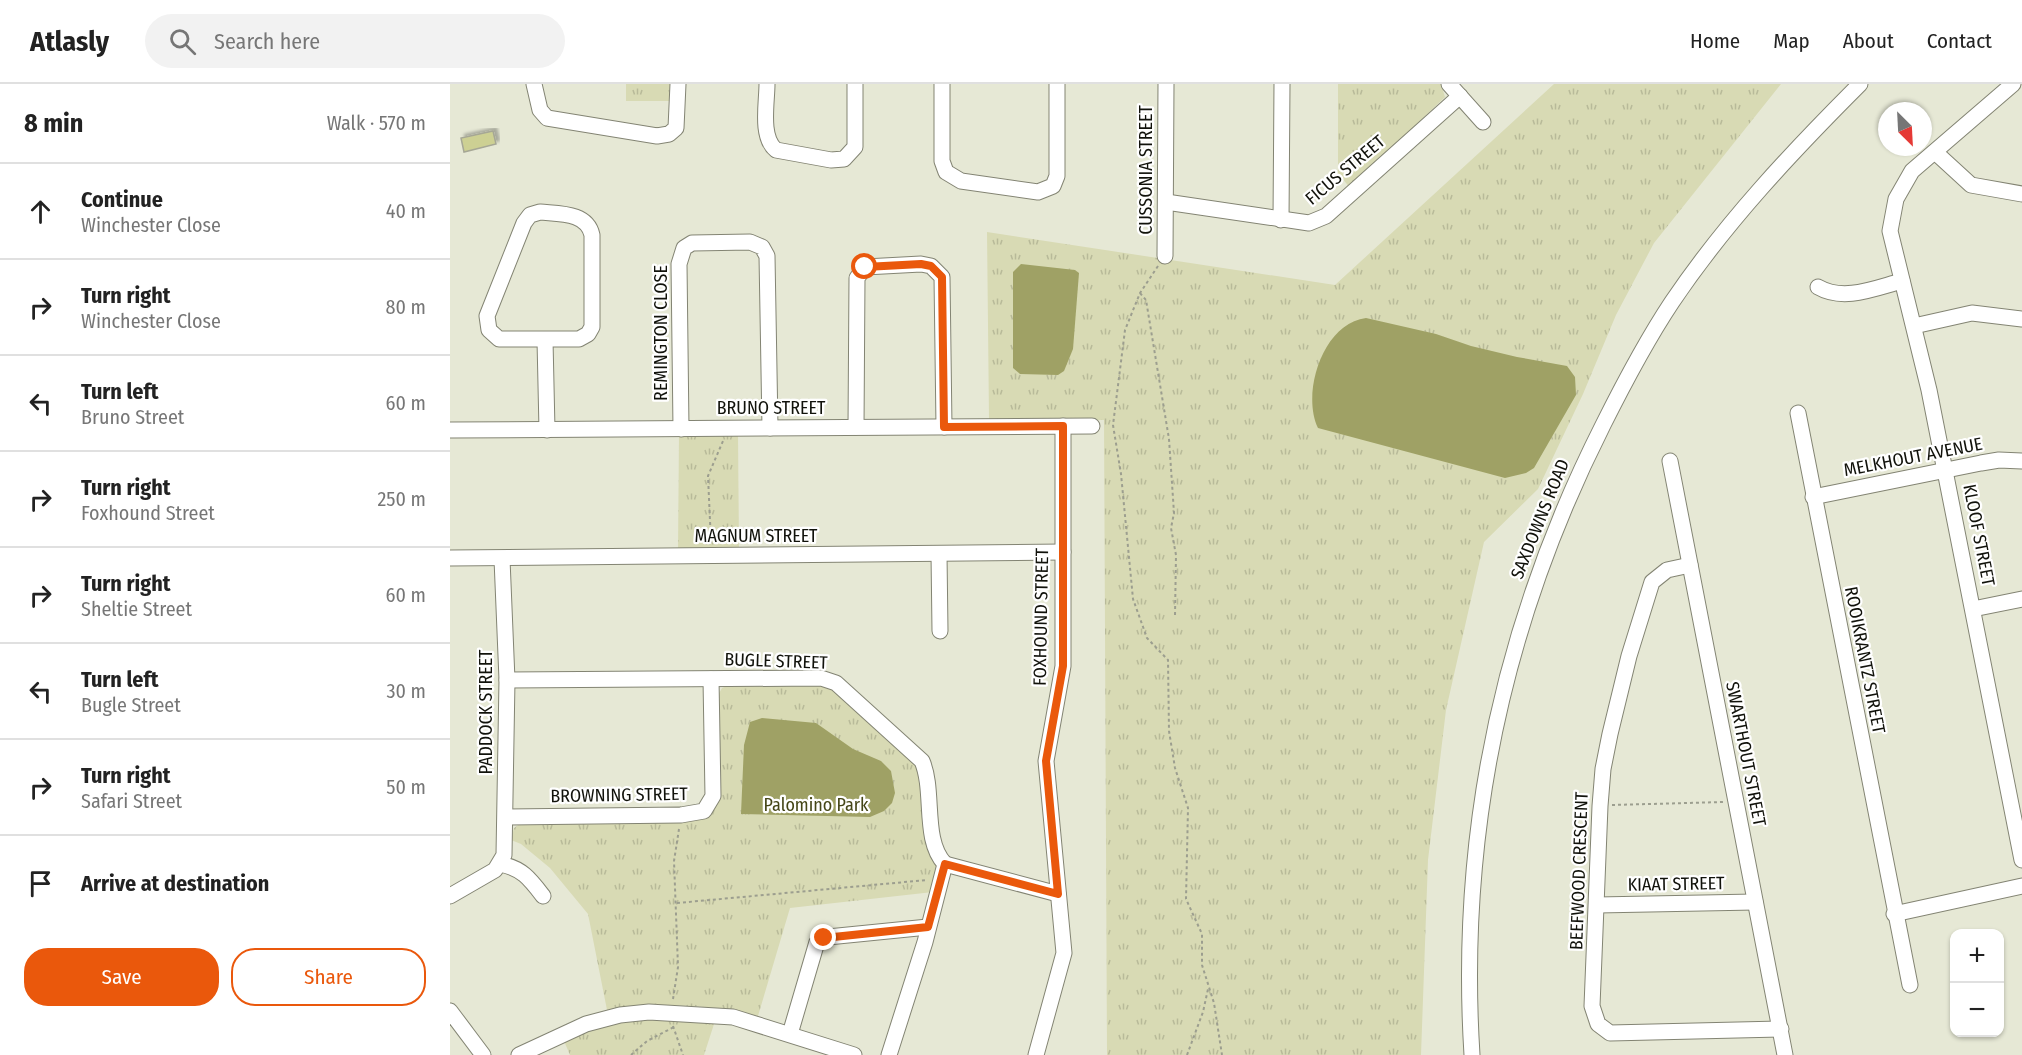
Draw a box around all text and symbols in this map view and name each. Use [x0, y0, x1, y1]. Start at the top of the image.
search box [145, 14, 565, 68]
text: Atlasly [30, 25, 109, 58]
icon: search [166, 25, 199, 58]
text: Search here [214, 28, 320, 55]
text: Home [1690, 28, 1740, 54]
text: Map [1773, 28, 1810, 54]
text: About [1843, 28, 1894, 54]
text: Contact [1927, 28, 1992, 54]
north arrow [1878, 102, 1932, 156]
street label: CUSSONIA STREET [1135, 105, 1157, 235]
text: 8 min [24, 108, 83, 139]
text: Walk · 570 m [327, 111, 426, 135]
street label: FICUS STREET [1301, 130, 1390, 210]
text: Continue [81, 186, 163, 213]
icon: ahead [24, 195, 57, 228]
text: 40 m [386, 199, 426, 223]
text: Winchester Close [81, 213, 221, 237]
route start [851, 253, 877, 279]
street label: REMINGTON CLOSE [650, 265, 672, 401]
text: Turn right [81, 282, 170, 309]
icon: right [24, 291, 57, 324]
text: 80 m [386, 295, 426, 319]
text: Winchester Close [81, 309, 221, 333]
text: Turn left [81, 378, 159, 405]
icon: left [24, 387, 57, 420]
text: 60 m [386, 391, 426, 415]
street label: BRUNO STREET [717, 397, 826, 419]
text: Bruno Street [81, 405, 184, 429]
street label: MELKHOUT AVENUE [1842, 433, 1984, 481]
street label: SAXDOWNS ROAD [1506, 456, 1574, 582]
text: Turn right [81, 474, 170, 501]
street label: KLOOF STREET [1958, 482, 2000, 588]
icon: right [24, 483, 57, 516]
text: 250 m [378, 487, 426, 511]
text: Foxhound Street [81, 501, 215, 525]
street label: MAGNUM STREET [695, 525, 818, 547]
street label: FOXHOUND STREET [1029, 547, 1053, 686]
text: Turn right [81, 570, 170, 597]
icon: right [24, 579, 57, 612]
text: 60 m [386, 583, 426, 607]
street label: ROOIKRANTZ STREET [1840, 585, 1890, 736]
text: Sheltie Street [81, 597, 192, 621]
street label: BUGLE STREET [724, 648, 829, 674]
street label: PADDOCK STREET [475, 649, 497, 774]
text: Turn left [81, 666, 159, 693]
icon: left [24, 675, 57, 708]
text: 30 m [386, 679, 426, 703]
street label: SWARTHOUT STREET [1721, 680, 1771, 829]
text: Bugle Street [81, 693, 181, 717]
text: Turn right [81, 762, 170, 789]
icon: right [24, 771, 57, 804]
text: 50 m [386, 775, 426, 799]
street label: BROWNING STREET [550, 783, 688, 807]
text: Safari Street [81, 789, 182, 813]
street label: BEEFWOOD CRESCENT [1565, 791, 1593, 951]
park label: Palomino Park [764, 794, 869, 816]
icon: arrive [24, 867, 57, 900]
text: Arrive at destination [81, 870, 269, 897]
street label: KIAAT STREET [1627, 872, 1725, 896]
route end [810, 924, 836, 950]
map controls [1950, 929, 2004, 1037]
button: + [1950, 929, 2004, 983]
button: Save [24, 948, 219, 1006]
button: Share [231, 948, 426, 1006]
button: − [1950, 983, 2004, 1037]

